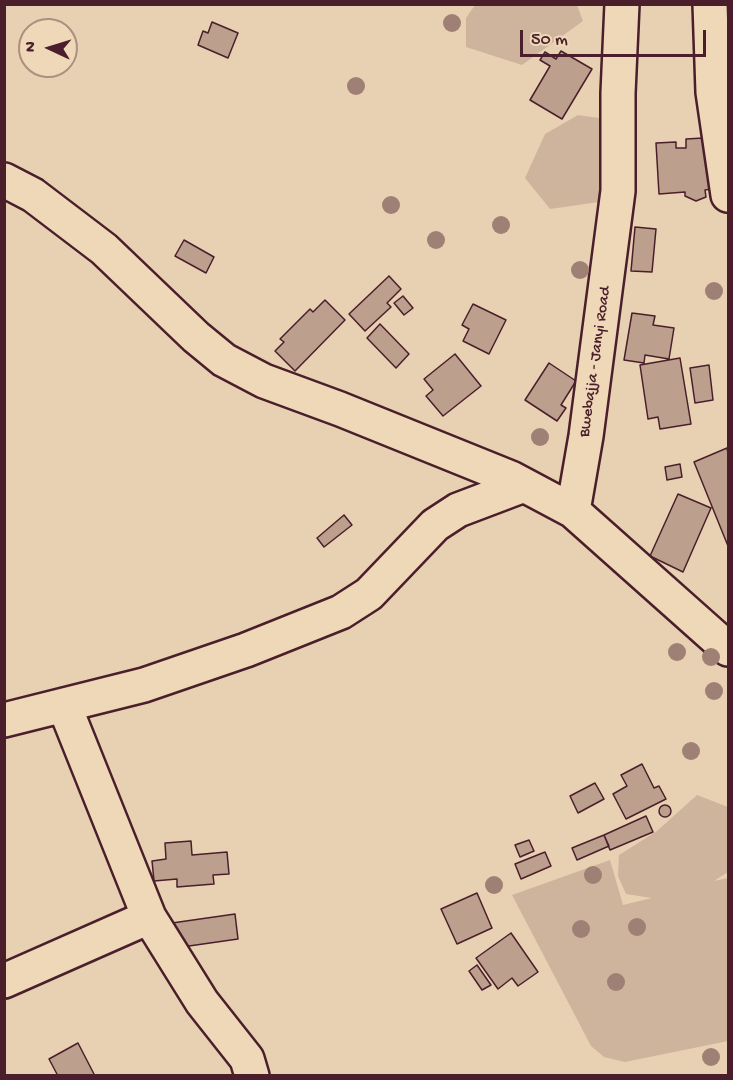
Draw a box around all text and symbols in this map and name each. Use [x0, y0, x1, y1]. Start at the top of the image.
north arrow [18, 18, 78, 78]
scale bar [523, 18, 709, 56]
text: 50 m [531, 30, 568, 51]
text: N [22, 41, 41, 53]
street label: Bwebajja - Janyi Road [576, 285, 616, 439]

